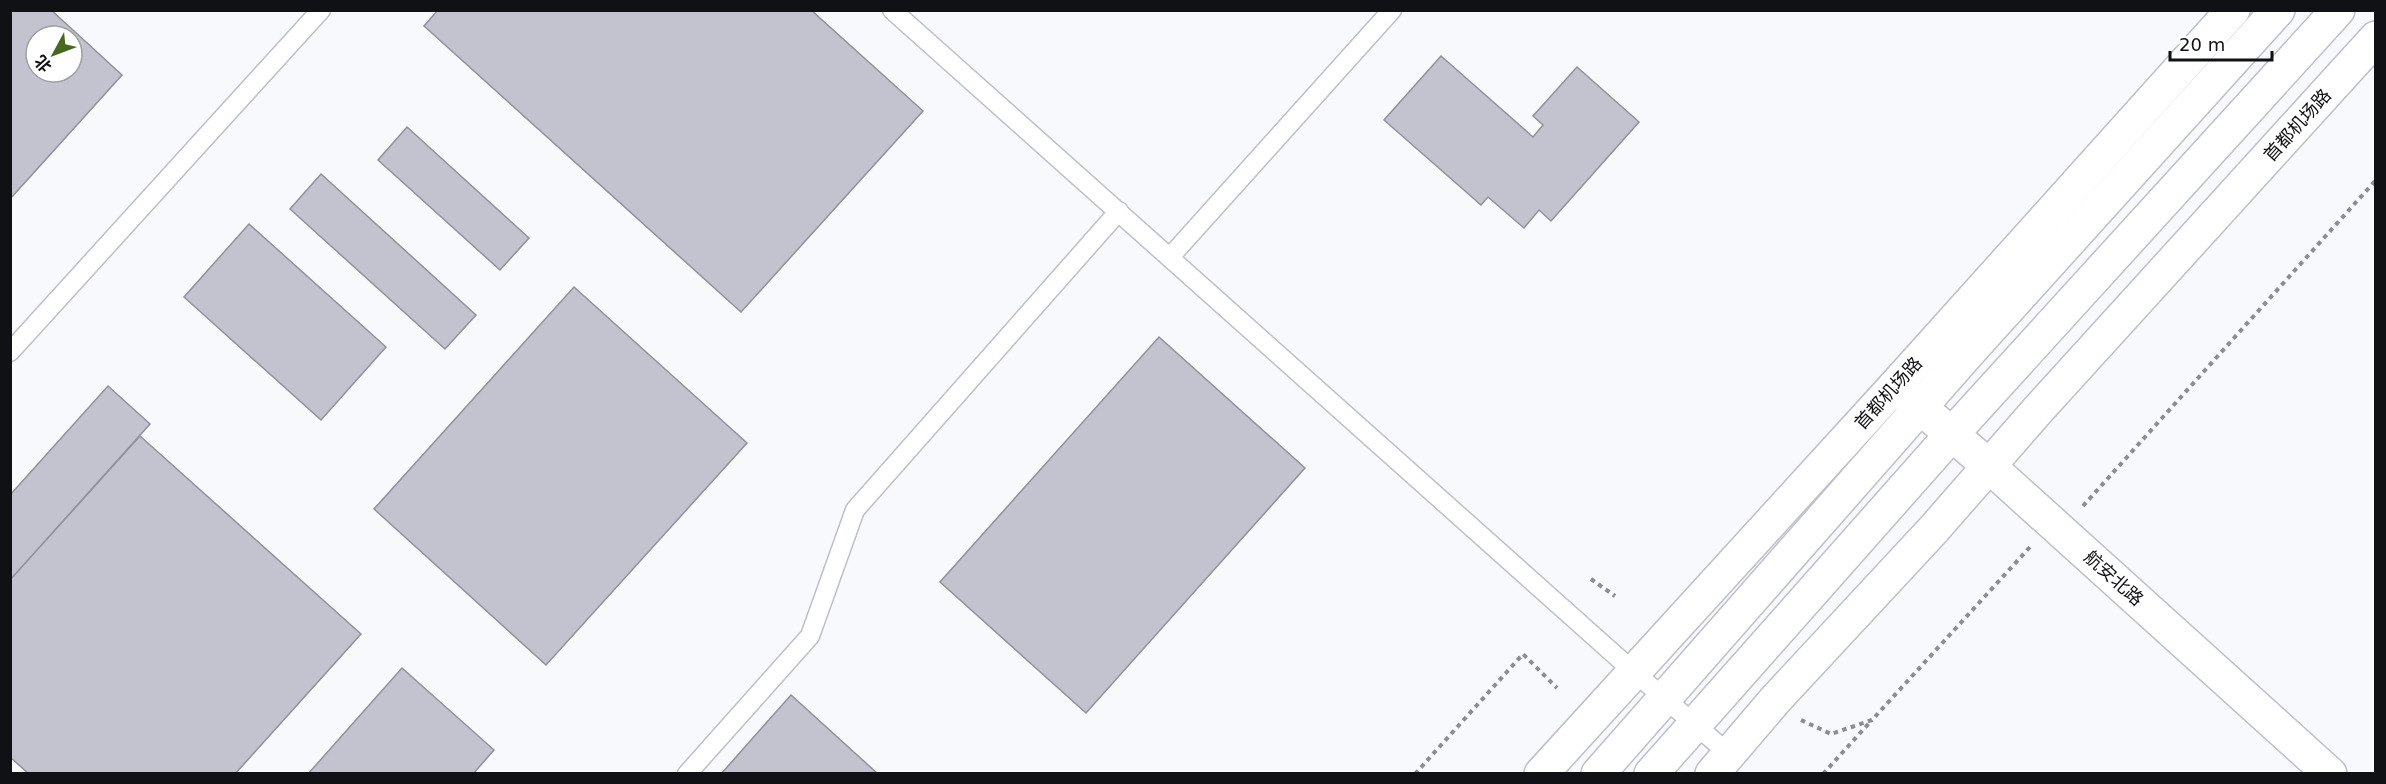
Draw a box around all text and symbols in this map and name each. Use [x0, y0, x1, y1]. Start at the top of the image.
north arrow [24, 24, 84, 84]
scale bar [2170, 24, 2272, 62]
text: 20 m [2179, 34, 2225, 55]
text: 北 [31, 51, 55, 76]
street label: 首都机场路 [2259, 85, 2335, 165]
street label: 首都机场路 [1850, 353, 1926, 433]
street label: 航安北路 [2080, 546, 2148, 610]

